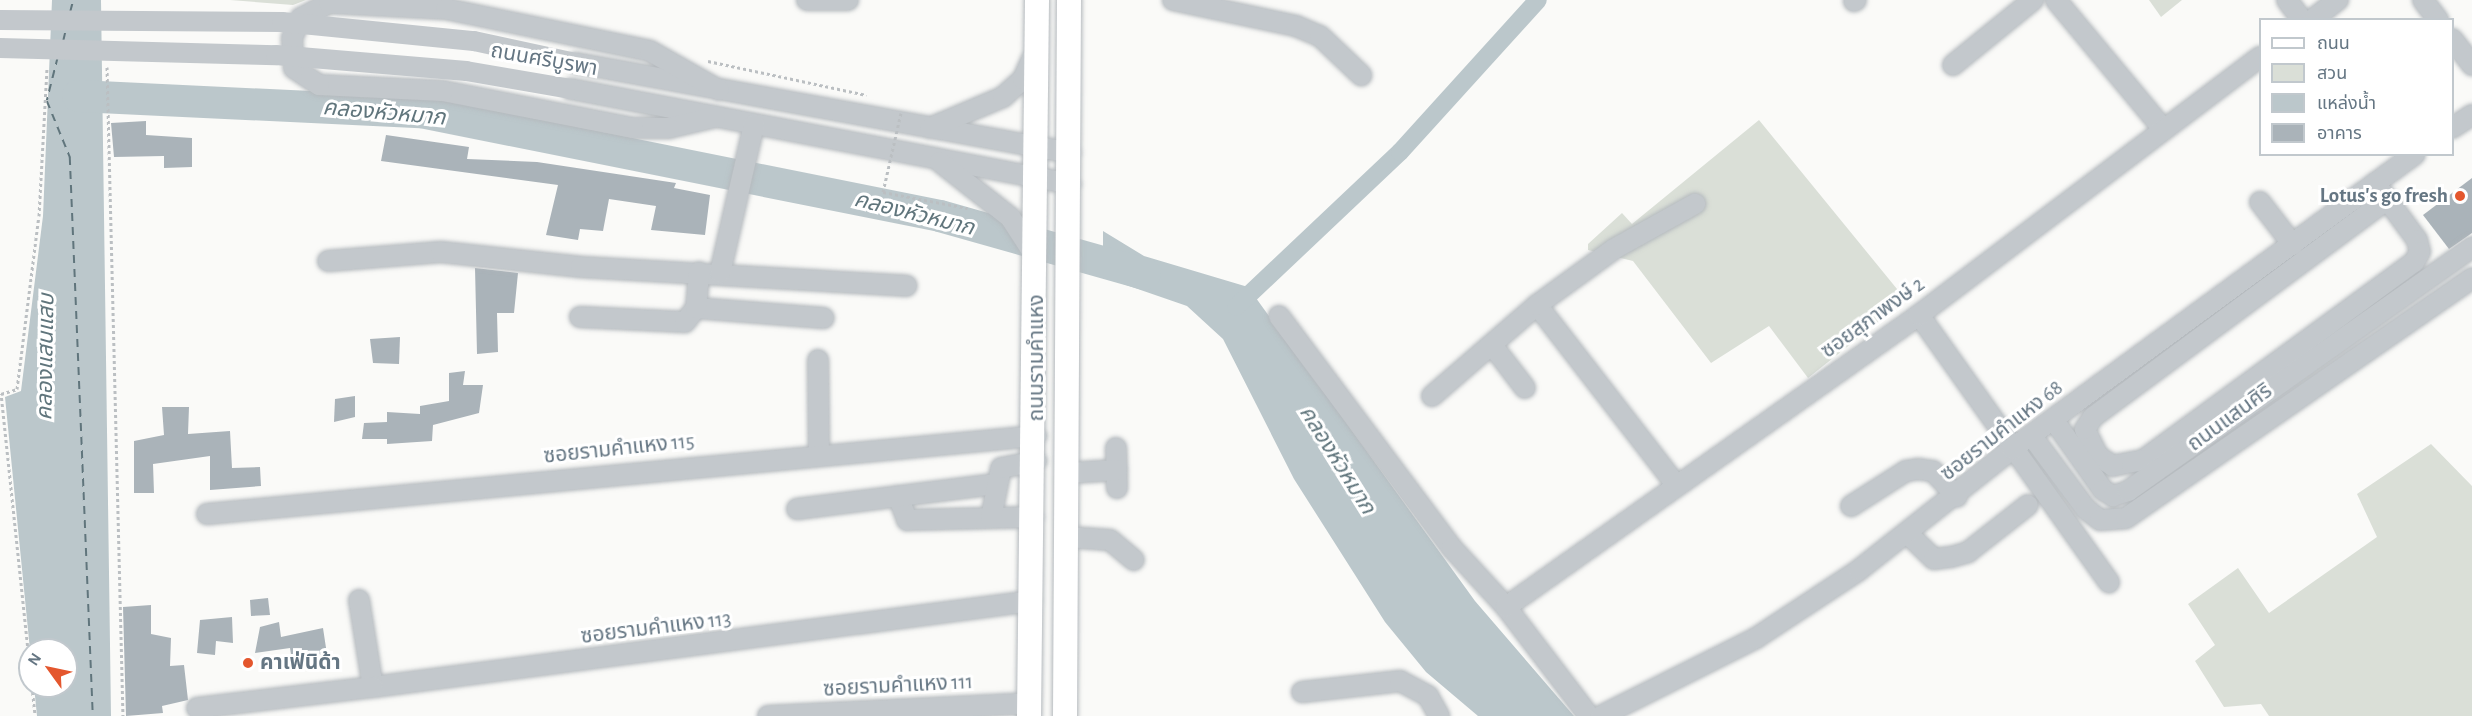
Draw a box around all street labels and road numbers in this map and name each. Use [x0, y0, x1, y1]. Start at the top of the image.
street label: ถนนศรีบูรพา [489, 38, 599, 82]
street label: ซอยสุภาพงษ์ 2 [1816, 272, 1930, 364]
street label: ถนนรามคำแหง [1024, 294, 1050, 422]
street label: ซอยรามคำแหง 68 [1936, 375, 2068, 487]
street label: ถนนแสนศิริ [2183, 379, 2277, 457]
street label: ซอยรามคำแหง 115 [542, 429, 696, 469]
street label: ซอยรามคำแหง 113 [579, 606, 733, 650]
street label: ซอยรามคำแหง 111 [822, 669, 974, 703]

